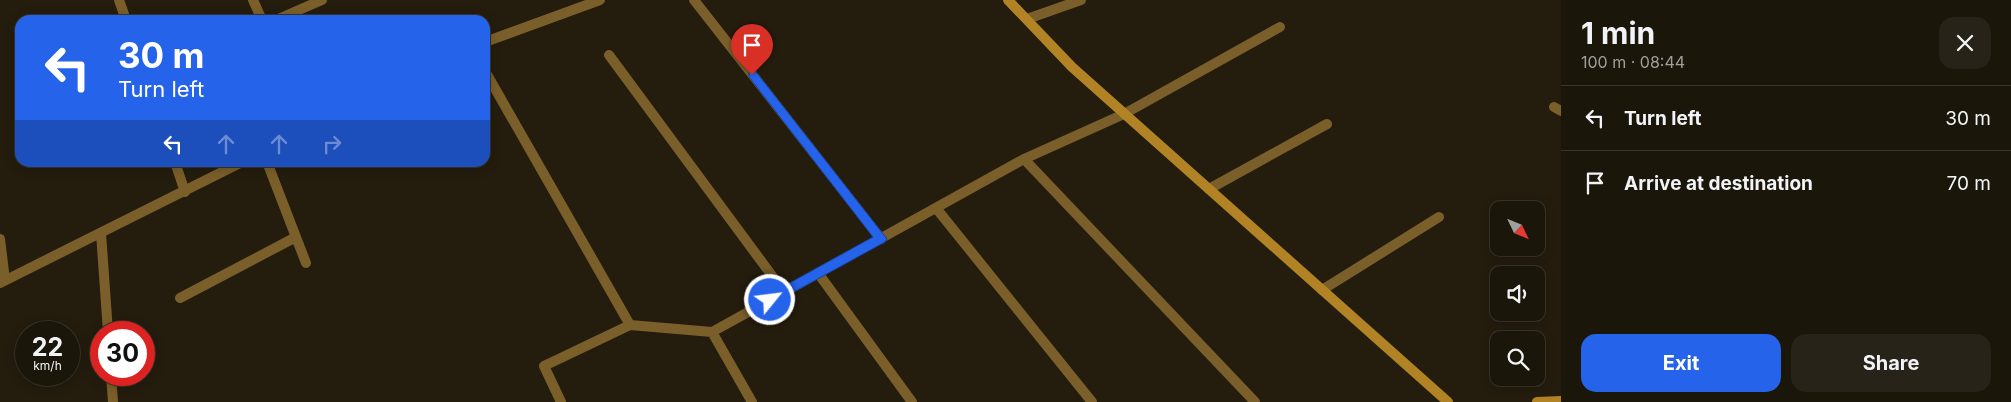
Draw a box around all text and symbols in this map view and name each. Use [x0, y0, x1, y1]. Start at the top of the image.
text: 1 min [1581, 15, 1655, 51]
button: close [1939, 17, 1991, 69]
pin [731, 24, 773, 75]
icon: arrive [738, 31, 766, 59]
text: 30 m [118, 34, 204, 76]
icon: left [35, 35, 100, 100]
text: 100 m · 08:44 [1581, 52, 1685, 72]
text: Turn left [118, 76, 204, 102]
icon: left [1581, 104, 1609, 132]
text: Turn left [1624, 107, 1702, 130]
text: 30 m [1945, 107, 1991, 130]
icon: left [159, 130, 187, 158]
icon: ahead [212, 130, 240, 158]
icon: ahead [265, 130, 293, 158]
icon: right [318, 130, 346, 158]
icon: arrive [1581, 169, 1609, 197]
text: Arrive at destination [1624, 172, 1813, 195]
text: 70 m [1947, 172, 1991, 195]
north arrow [1490, 201, 1545, 256]
map controls [1490, 201, 1545, 386]
button: sound [1490, 266, 1545, 321]
position arrow [743, 273, 795, 325]
speed limit sign: 30 [90, 321, 155, 386]
button: search [1490, 331, 1545, 386]
text: 22 [32, 332, 63, 362]
button: Exit [1581, 334, 1781, 392]
button: Share [1791, 334, 1991, 392]
text: km/h [33, 358, 62, 373]

